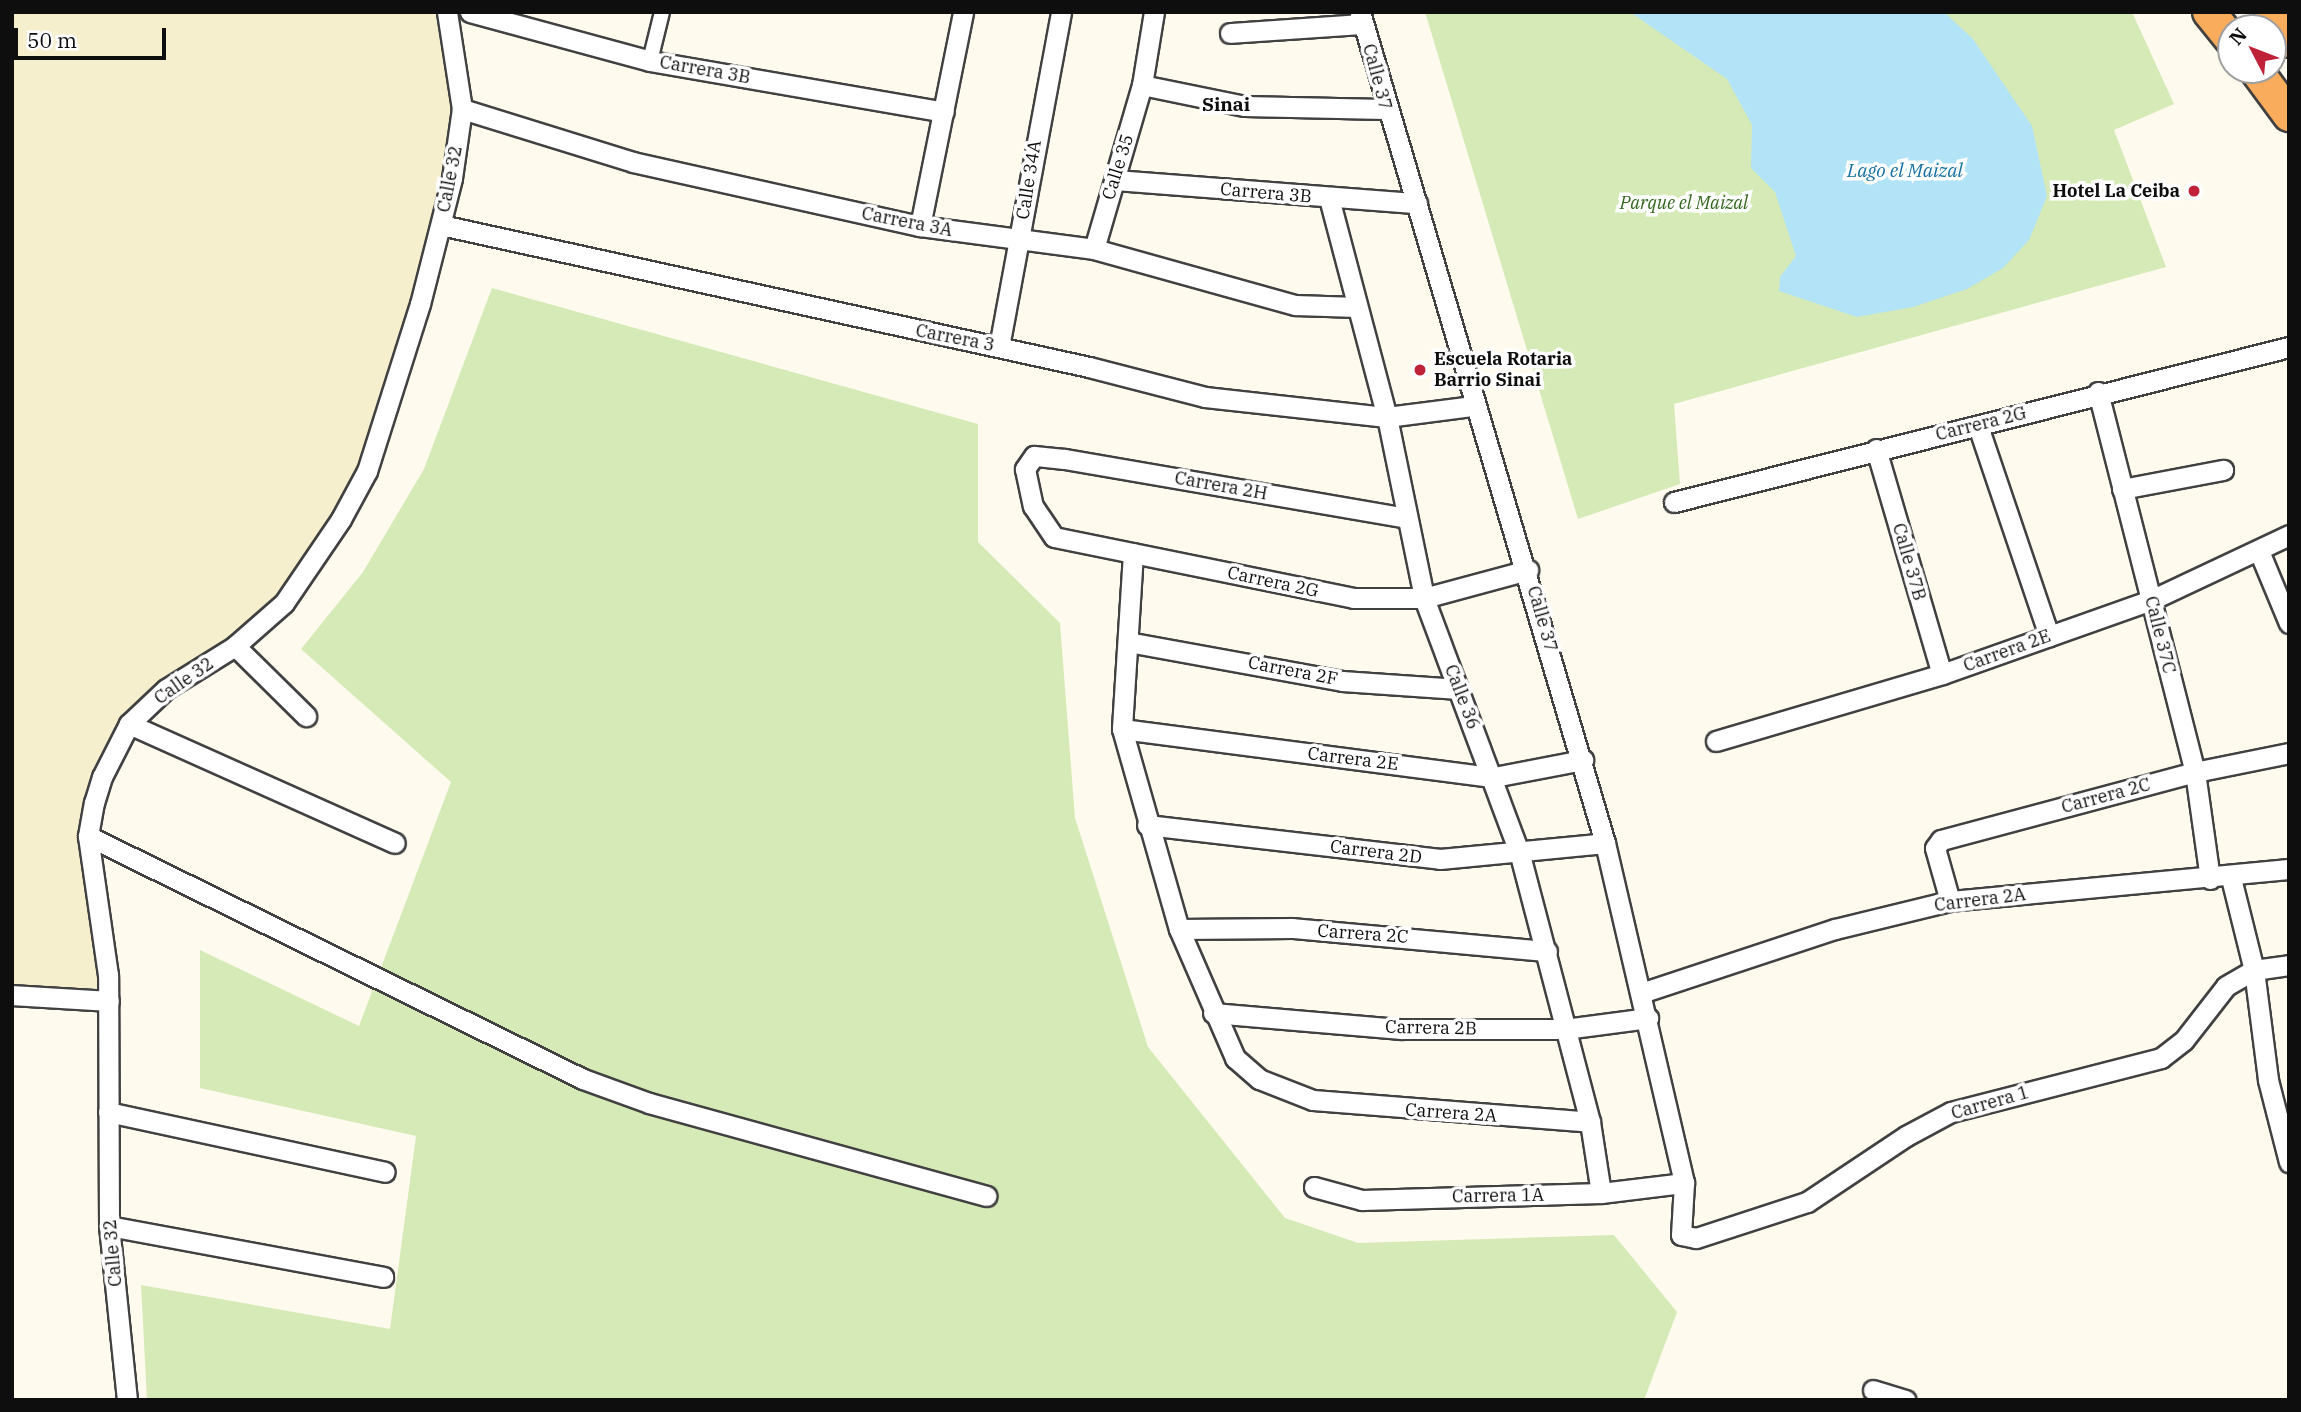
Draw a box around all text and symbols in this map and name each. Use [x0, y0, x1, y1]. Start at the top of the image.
scale bar [18, 14, 170, 58]
north arrow [2217, 14, 2287, 84]
text: N [2224, 23, 2252, 50]
text: 50 m [27, 26, 77, 54]
street label: Calle 37 [1358, 42, 1396, 112]
street label: Carrera 3B [658, 51, 752, 89]
district label: Sinai [1202, 94, 1250, 116]
street label: Calle 35 [1098, 132, 1138, 202]
street label: Calle 34A [1012, 139, 1046, 221]
street label: Calle 32 [433, 144, 467, 214]
water label: Lago el Maizal [1847, 160, 1963, 182]
street label: Carrera 3B [1219, 178, 1313, 208]
place label: Hotel La Ceiba [2052, 180, 2180, 202]
marker: Hotel La Ceiba [2186, 183, 2202, 199]
park label: Parque el Maizal [1620, 192, 1748, 214]
street label: Carrera 3A [860, 203, 954, 241]
street label: Carrera 3 [914, 320, 996, 356]
place label: Escuela Rotaria Barrio Sinai [1434, 349, 1572, 392]
marker: Escuela Rotaria Barrio Sinai [1412, 362, 1428, 378]
street label: Carrera 2G [1933, 402, 2029, 446]
street label: Carrera 2H [1173, 467, 1269, 505]
street label: Calle 37B [1888, 521, 1930, 603]
street label: Carrera 2G [1225, 562, 1321, 602]
street label: Calle 37 [1522, 584, 1562, 654]
street label: Calle 37C [2140, 594, 2180, 676]
street label: Carrera 2E [1960, 625, 2054, 677]
street label: Carrera 2F [1246, 652, 1340, 690]
street label: Calle 32 [150, 653, 218, 709]
street label: Calle 36 [1440, 662, 1484, 732]
street label: Carrera 2E [1306, 743, 1400, 775]
street label: Carrera 2C [2059, 774, 2153, 818]
street label: Carrera 2D [1329, 836, 1423, 868]
street label: Carrera 2A [1933, 884, 2027, 916]
street label: Carrera 2C [1317, 920, 1409, 948]
street label: Carrera 2B [1385, 1016, 1477, 1040]
street label: Carrera 1 [1949, 1082, 2031, 1124]
street label: Carrera 2A [1404, 1099, 1498, 1127]
street label: Carrera 1A [1452, 1184, 1544, 1208]
street label: Calle 32 [99, 1218, 127, 1288]

